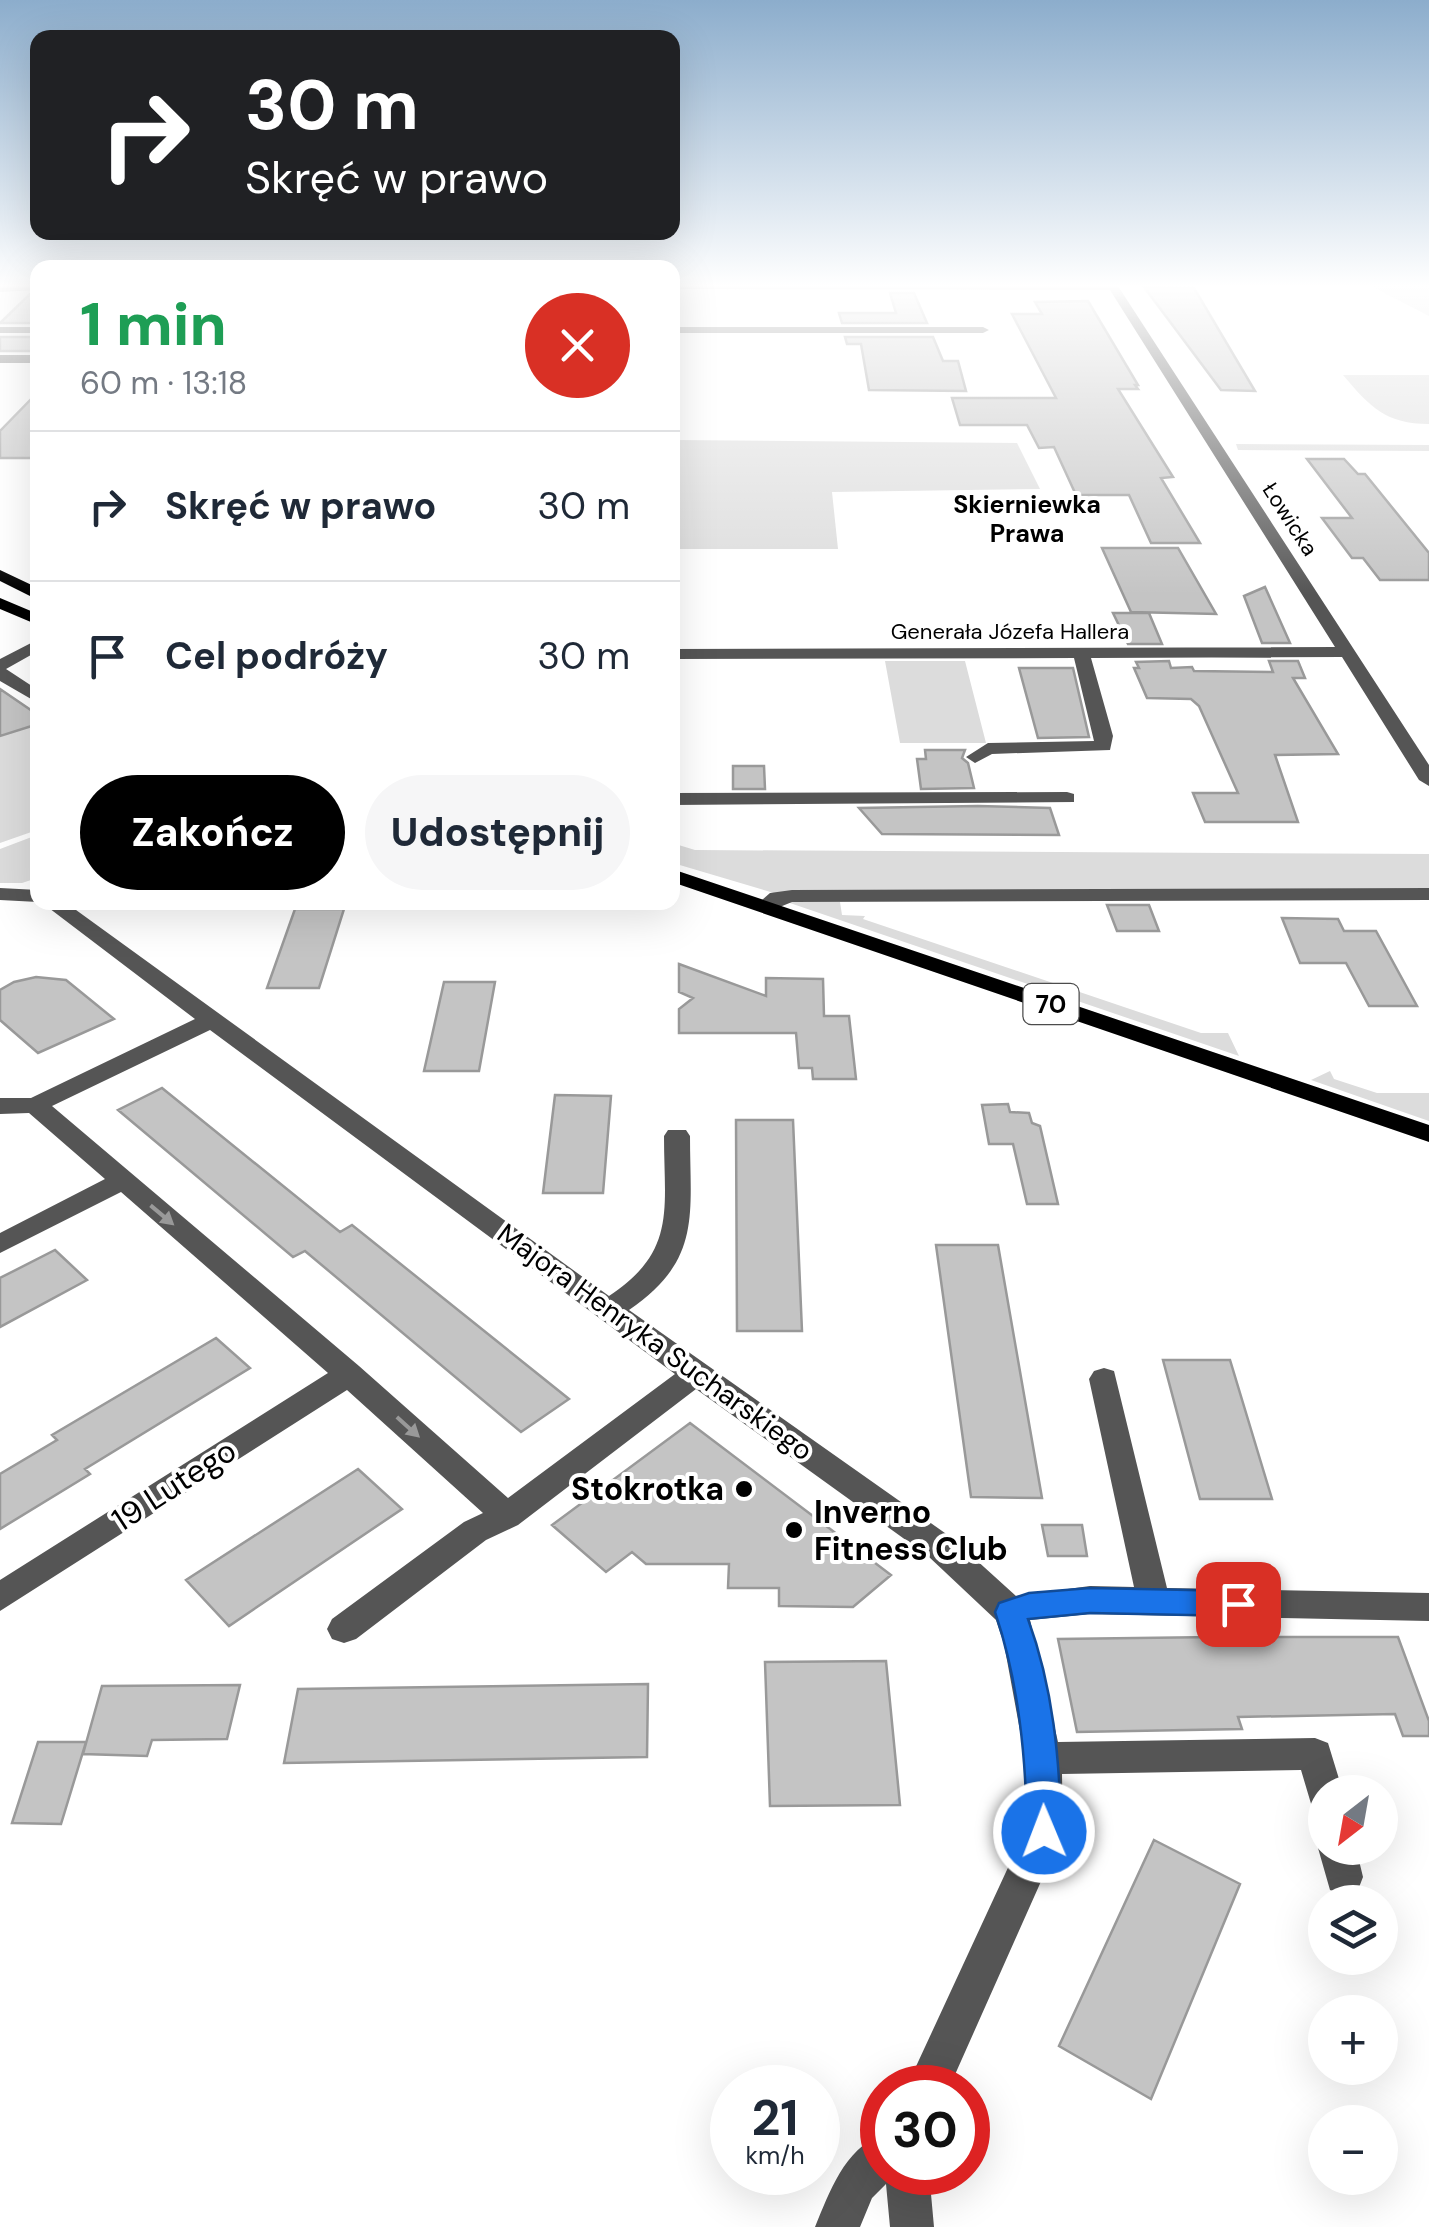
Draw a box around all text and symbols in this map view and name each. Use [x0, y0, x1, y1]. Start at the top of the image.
text: 30 m [245, 60, 419, 151]
icon: right [80, 70, 210, 200]
text: Skręć w prawo [245, 148, 548, 207]
text: 1 min [80, 285, 227, 364]
button: close [525, 293, 630, 398]
text: 60 m · 13:18 [80, 362, 247, 404]
street label: Łowicka [1256, 477, 1324, 561]
icon: right [80, 479, 135, 534]
text: Skręć w prawo [165, 481, 436, 531]
text: 30 m [538, 481, 630, 531]
district label: Skierniewka Prawa [953, 488, 1101, 550]
street label: Generała Józefa Hallera [891, 617, 1129, 646]
icon: arrive [80, 629, 135, 684]
text: Cel podróży [165, 631, 388, 681]
text: 30 m [538, 631, 630, 681]
button: Zakończ [80, 775, 345, 890]
button: Udostępnij [365, 775, 630, 890]
road number: 70 [1024, 984, 1078, 1024]
one-way arrow [149, 1204, 174, 1225]
street label: Majora Henryka Sucharskiego [490, 1215, 820, 1469]
one-way arrow [396, 1415, 420, 1438]
street label: 19 Lutego [104, 1429, 244, 1541]
place label: Stokrotka [571, 1468, 724, 1510]
marker: Stokrotka [733, 1478, 755, 1500]
place label: Inverno Fitness Club [814, 1491, 1008, 1570]
marker: Inverno Fitness Club [783, 1519, 805, 1541]
pin [1196, 1562, 1281, 1647]
icon: arrive [1211, 1577, 1266, 1632]
north arrow [1308, 1775, 1398, 1865]
map controls [1308, 1775, 1398, 2195]
position arrow [992, 1780, 1096, 1884]
button: layers [1308, 1885, 1398, 1975]
button: + [1308, 1995, 1398, 2085]
speed limit sign: 30 [860, 2065, 990, 2195]
text: 21 [751, 2085, 799, 2151]
button: − [1308, 2105, 1398, 2195]
text: km/h [745, 2139, 805, 2172]

